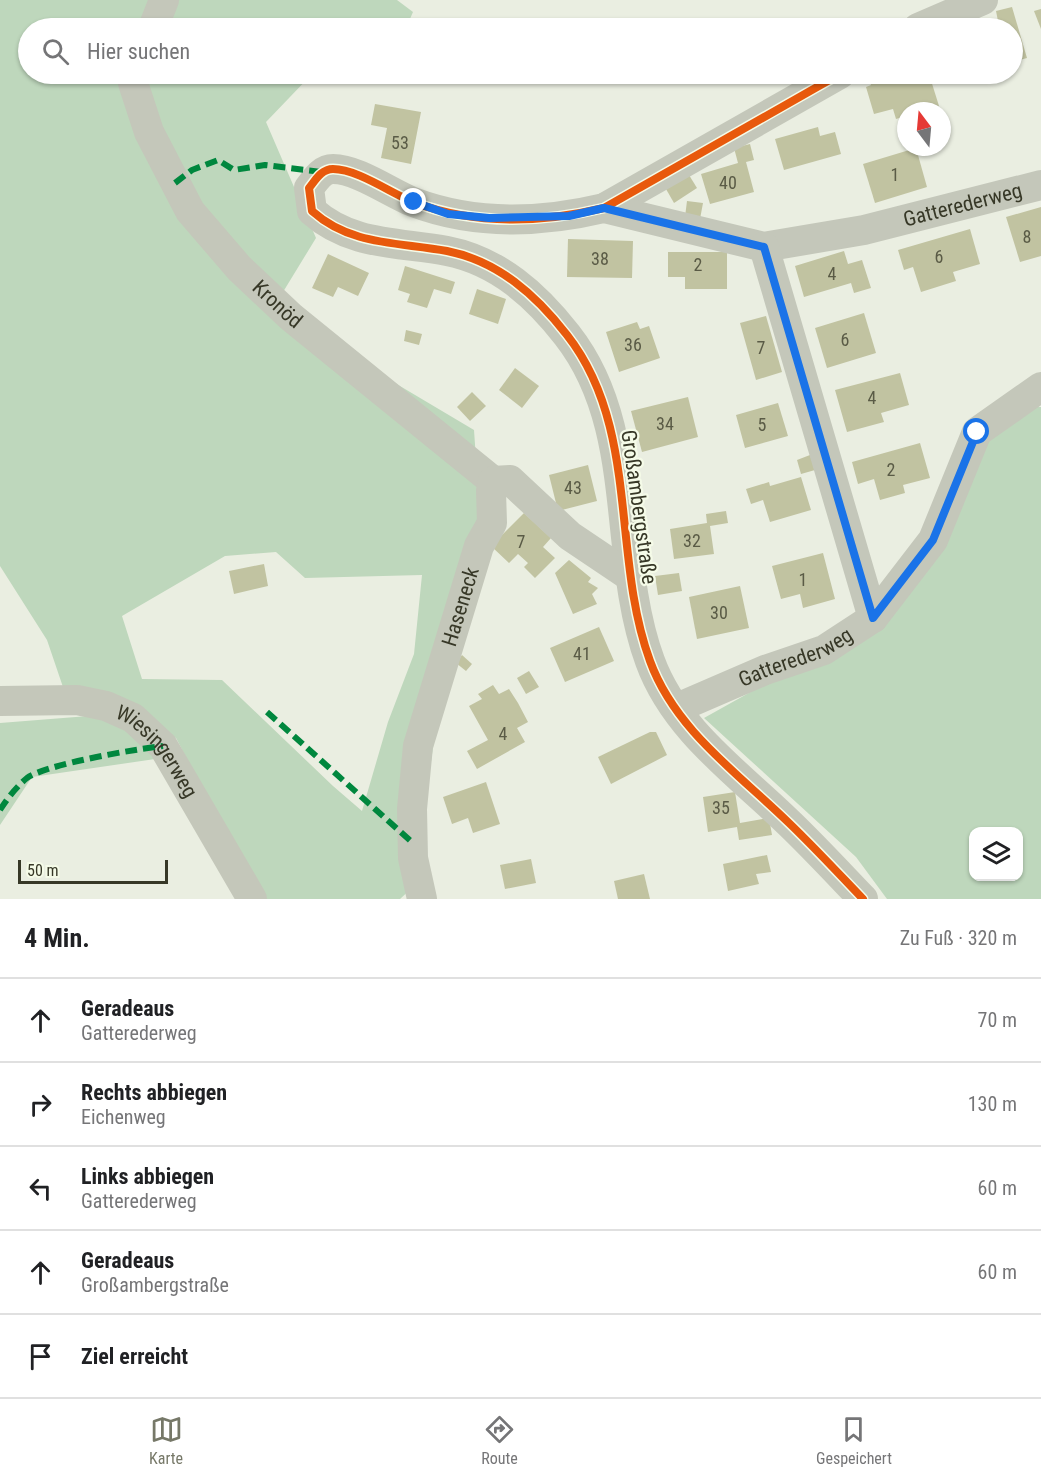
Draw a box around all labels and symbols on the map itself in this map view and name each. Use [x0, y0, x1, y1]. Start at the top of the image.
north arrow [897, 102, 951, 156]
house number: 53 [391, 132, 409, 153]
house number: 1 [891, 164, 899, 185]
house number: 40 [719, 172, 737, 193]
street label: Gatterederweg [901, 178, 1025, 231]
route end [400, 188, 426, 214]
house number: 8 [1023, 226, 1031, 247]
house number: 6 [935, 246, 943, 267]
house number: 38 [591, 248, 609, 269]
house number: 2 [694, 254, 703, 275]
house number: 4 [828, 263, 837, 284]
street label: Kronöd [248, 275, 307, 333]
house number: 6 [841, 329, 849, 350]
house number: 36 [624, 334, 642, 355]
house number: 7 [757, 337, 766, 358]
house number: 4 [868, 387, 877, 408]
house number: 34 [656, 413, 674, 434]
house number: 5 [758, 414, 767, 435]
route start [963, 418, 989, 444]
street label: Großambergstraße [616, 428, 662, 586]
house number: 2 [887, 459, 896, 480]
house number: 43 [564, 477, 582, 498]
house number: 32 [683, 530, 701, 551]
house number: 7 [517, 531, 526, 552]
street label: Haseneck [437, 564, 484, 649]
house number: 1 [799, 569, 807, 590]
house number: 30 [710, 602, 728, 623]
street label: Gatterederweg [735, 623, 857, 692]
house number: 41 [573, 643, 591, 664]
street label: Wiesingerweg [112, 700, 202, 802]
house number: 4 [499, 723, 508, 744]
house number: 35 [712, 797, 730, 818]
scale bar [18, 857, 168, 884]

